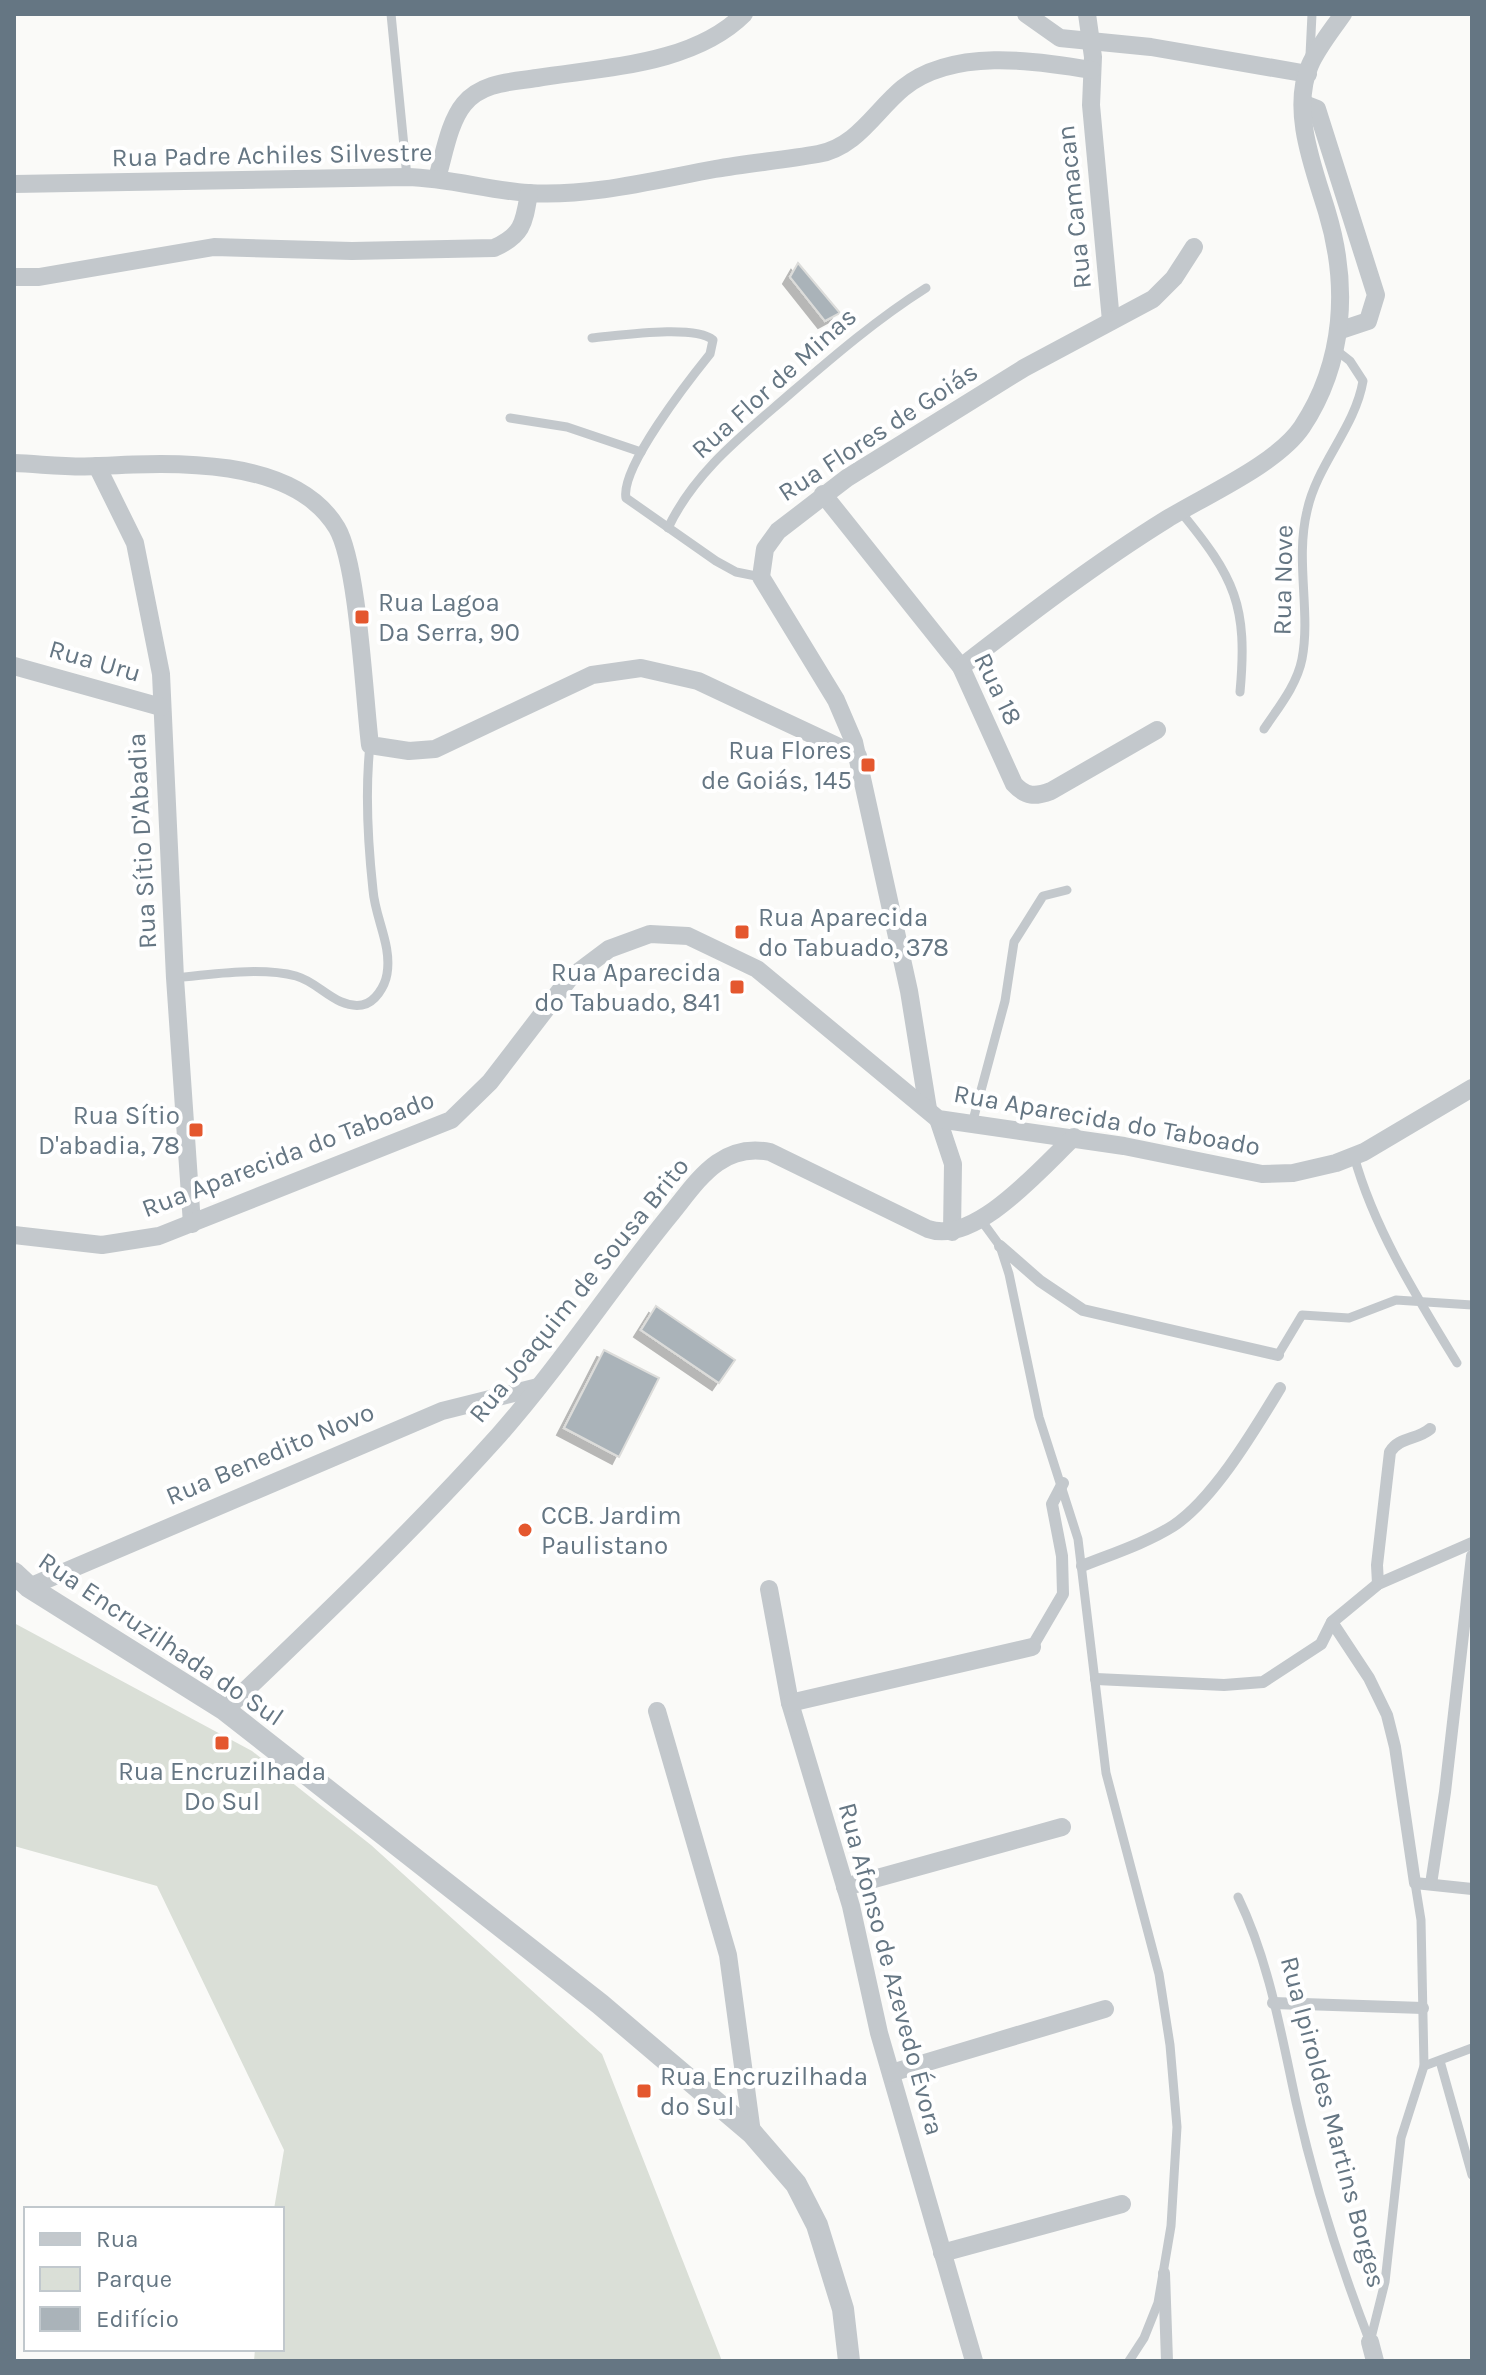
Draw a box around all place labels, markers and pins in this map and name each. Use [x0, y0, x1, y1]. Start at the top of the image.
place label: Rua Lagoa Da Serra, 90 [378, 587, 520, 648]
marker: Rua Lagoa Da Serra, 90 [353, 608, 371, 626]
place label: Rua Flores de Goiás, 145 [701, 735, 852, 796]
marker: Rua Flores de Goiás, 145 [859, 756, 877, 774]
place label: Rua Aparecida do Tabuado, 378 [758, 902, 949, 963]
marker: Rua Aparecida do Tabuado, 378 [733, 923, 751, 941]
place label: Rua Aparecida do Tabuado, 841 [534, 957, 721, 1018]
marker: Rua Aparecida do Tabuado, 841 [728, 978, 746, 996]
place label: Rua Sítio D'abadia, 78 [38, 1100, 180, 1161]
marker: Rua Sítio D'abadia, 78 [187, 1121, 205, 1139]
place label: CCB. Jardim Paulistano [541, 1500, 682, 1561]
marker: CCB. Jardim Paulistano [516, 1521, 534, 1539]
marker: Rua Encruzilhada Do Sul [213, 1734, 231, 1752]
place label: Rua Encruzilhada Do Sul [118, 1756, 326, 1817]
place label: Rua Encruzilhada do Sul [660, 2061, 868, 2122]
marker: Rua Encruzilhada do Sul [635, 2082, 653, 2100]

